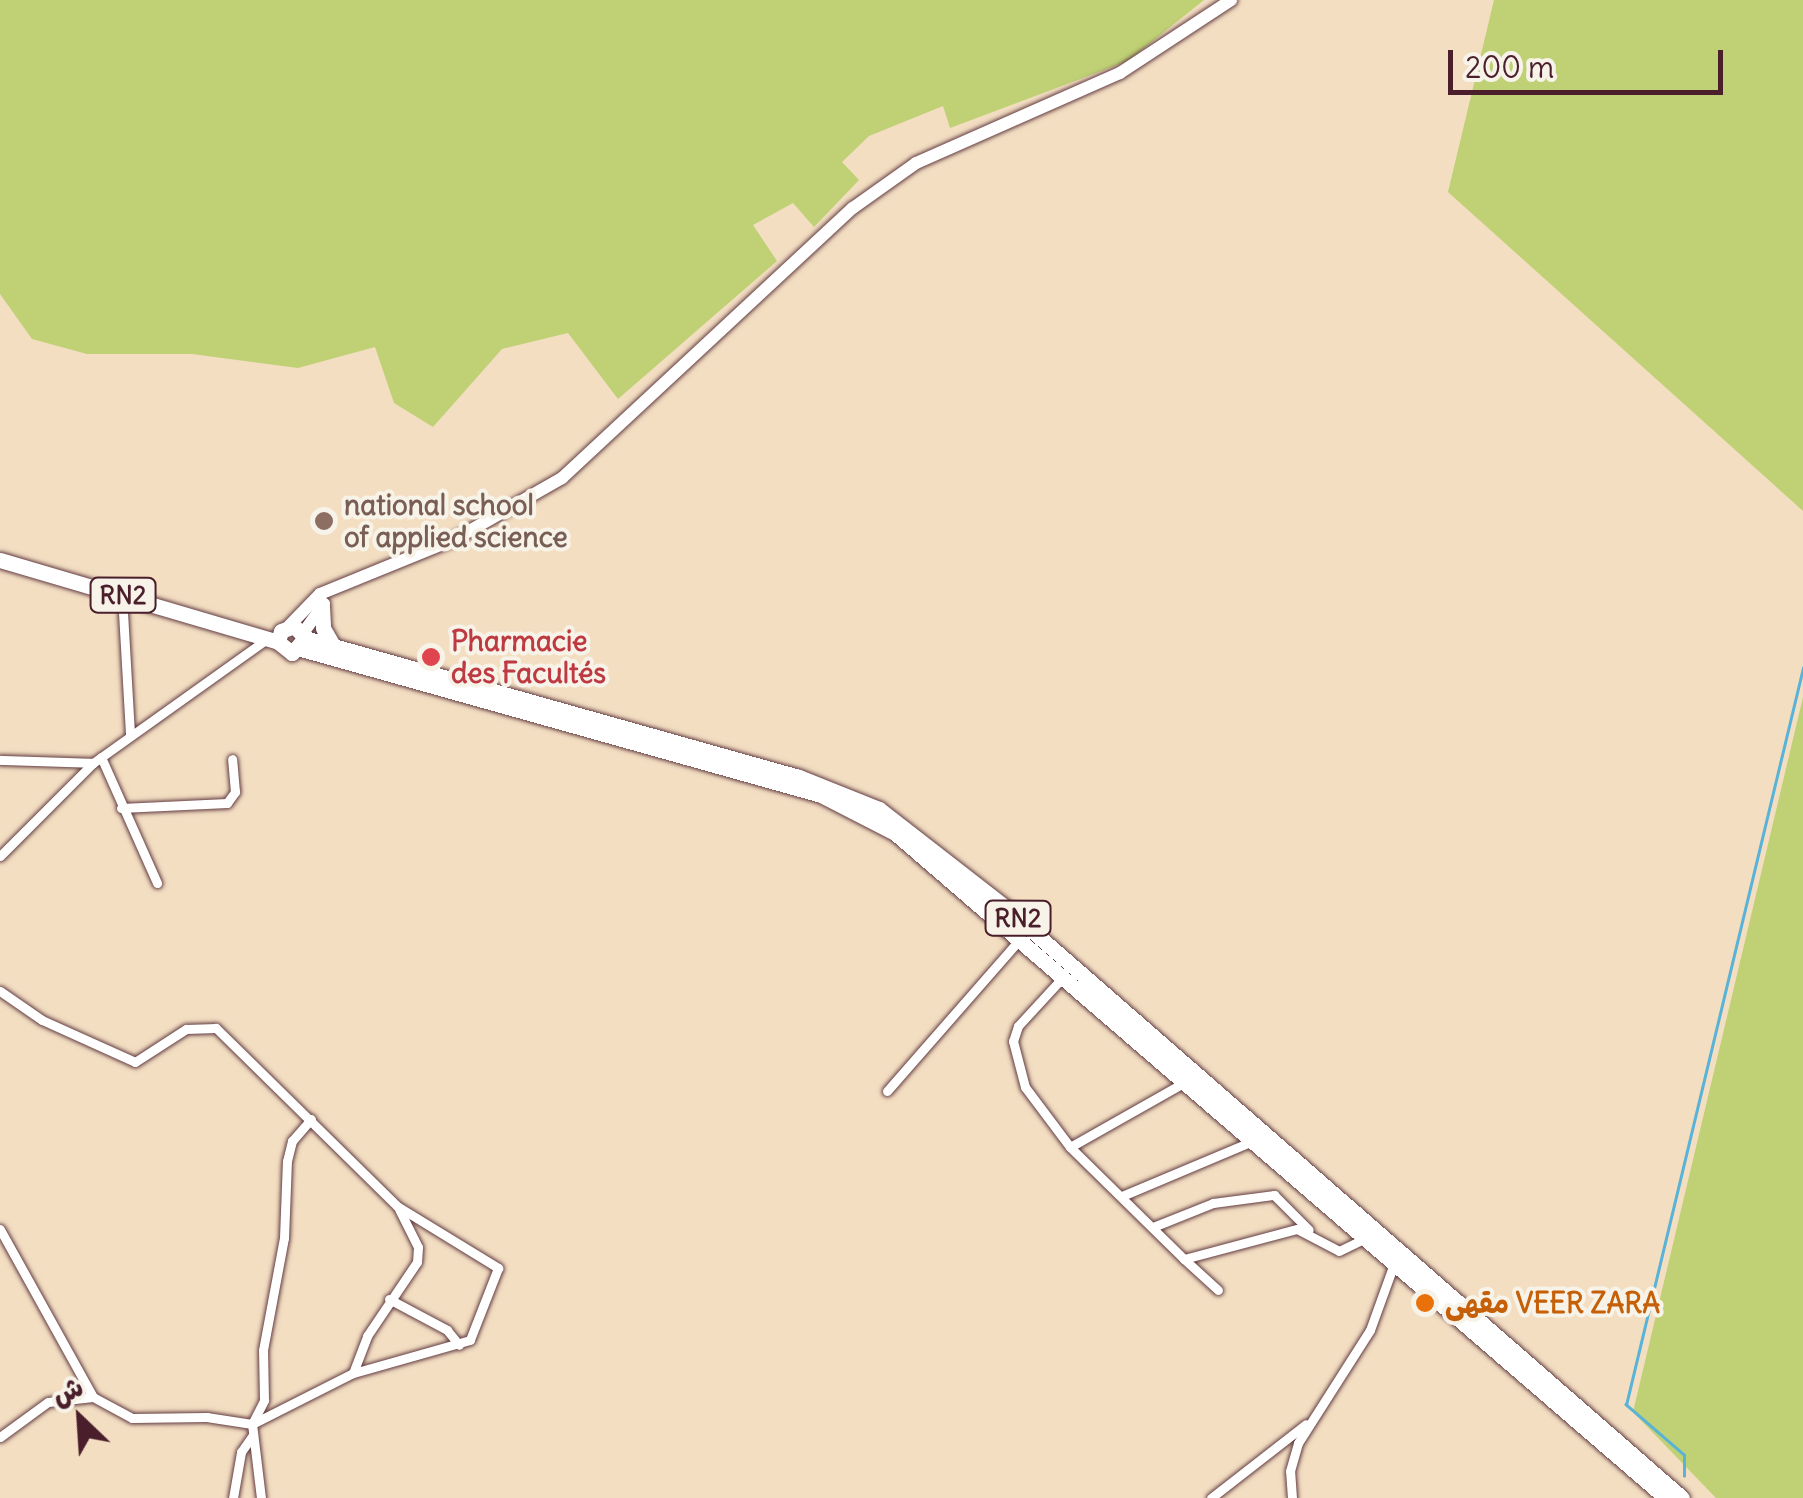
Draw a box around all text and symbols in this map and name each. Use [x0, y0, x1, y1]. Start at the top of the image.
scale bar [1453, 30, 1728, 92]
text: 200 m [1465, 48, 1554, 86]
place label: national school of applied science [344, 488, 567, 554]
marker: national school of applied science [313, 510, 335, 532]
road number: RN2 [88, 575, 158, 615]
place label: Pharmacie des Facultés [451, 624, 606, 690]
marker: Pharmacie des Facultés [420, 646, 442, 668]
road number: RN2 [983, 898, 1053, 938]
place label: مقهى VEER ZARA [1445, 1286, 1660, 1320]
marker: مقهى VEER ZARA [1414, 1292, 1436, 1314]
north arrow [30, 1368, 130, 1468]
text: ش [46, 1368, 89, 1414]

